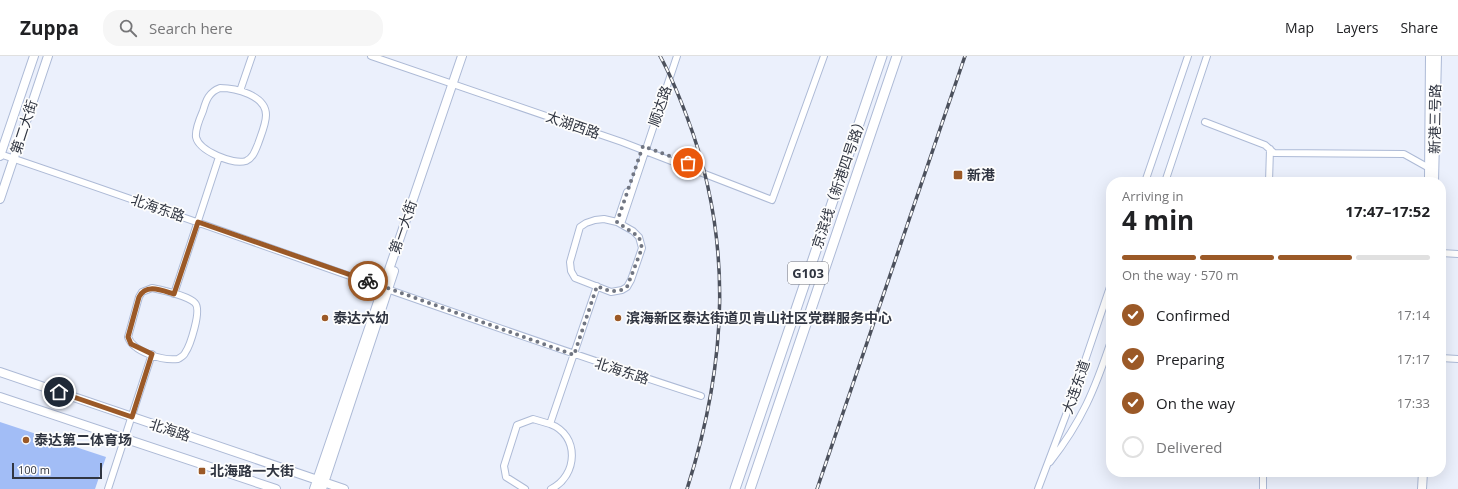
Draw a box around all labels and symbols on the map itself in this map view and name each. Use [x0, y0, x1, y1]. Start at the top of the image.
street label: 顺达路 [644, 83, 675, 129]
street label: 新港三号路 [1424, 84, 1445, 154]
street label: 第二大街 [6, 97, 41, 156]
street label: 太湖西路 [544, 106, 603, 143]
street label: 京滨线（新港四号路） [807, 113, 870, 251]
pin [671, 146, 705, 180]
place label: 新港 [967, 165, 995, 184]
marker: 新港 [952, 169, 964, 181]
street label: 北海东路 [129, 189, 188, 226]
street label: 第一大街 [384, 197, 421, 256]
courier [348, 261, 388, 301]
road number: G103 [788, 262, 828, 284]
place label: 泰达六幼 [333, 308, 389, 327]
place label: 滨海新区泰达街道贝肯山社区党群服务中心 [626, 308, 892, 327]
marker: 泰达六幼 [320, 313, 330, 323]
marker: 滨海新区泰达街道贝肯山社区党群服务中心 [613, 313, 623, 323]
street label: 北海东路 [593, 353, 652, 388]
street label: 大连东道 [1057, 357, 1094, 416]
pin [42, 375, 76, 409]
street label: 北海路 [147, 414, 193, 445]
place label: 泰达第二体育场 [34, 430, 132, 449]
marker: 泰达第二体育场 [21, 435, 31, 445]
scale bar [12, 461, 102, 480]
place label: 北海路一大街 [210, 461, 294, 480]
marker: 北海路一大街 [197, 466, 207, 476]

